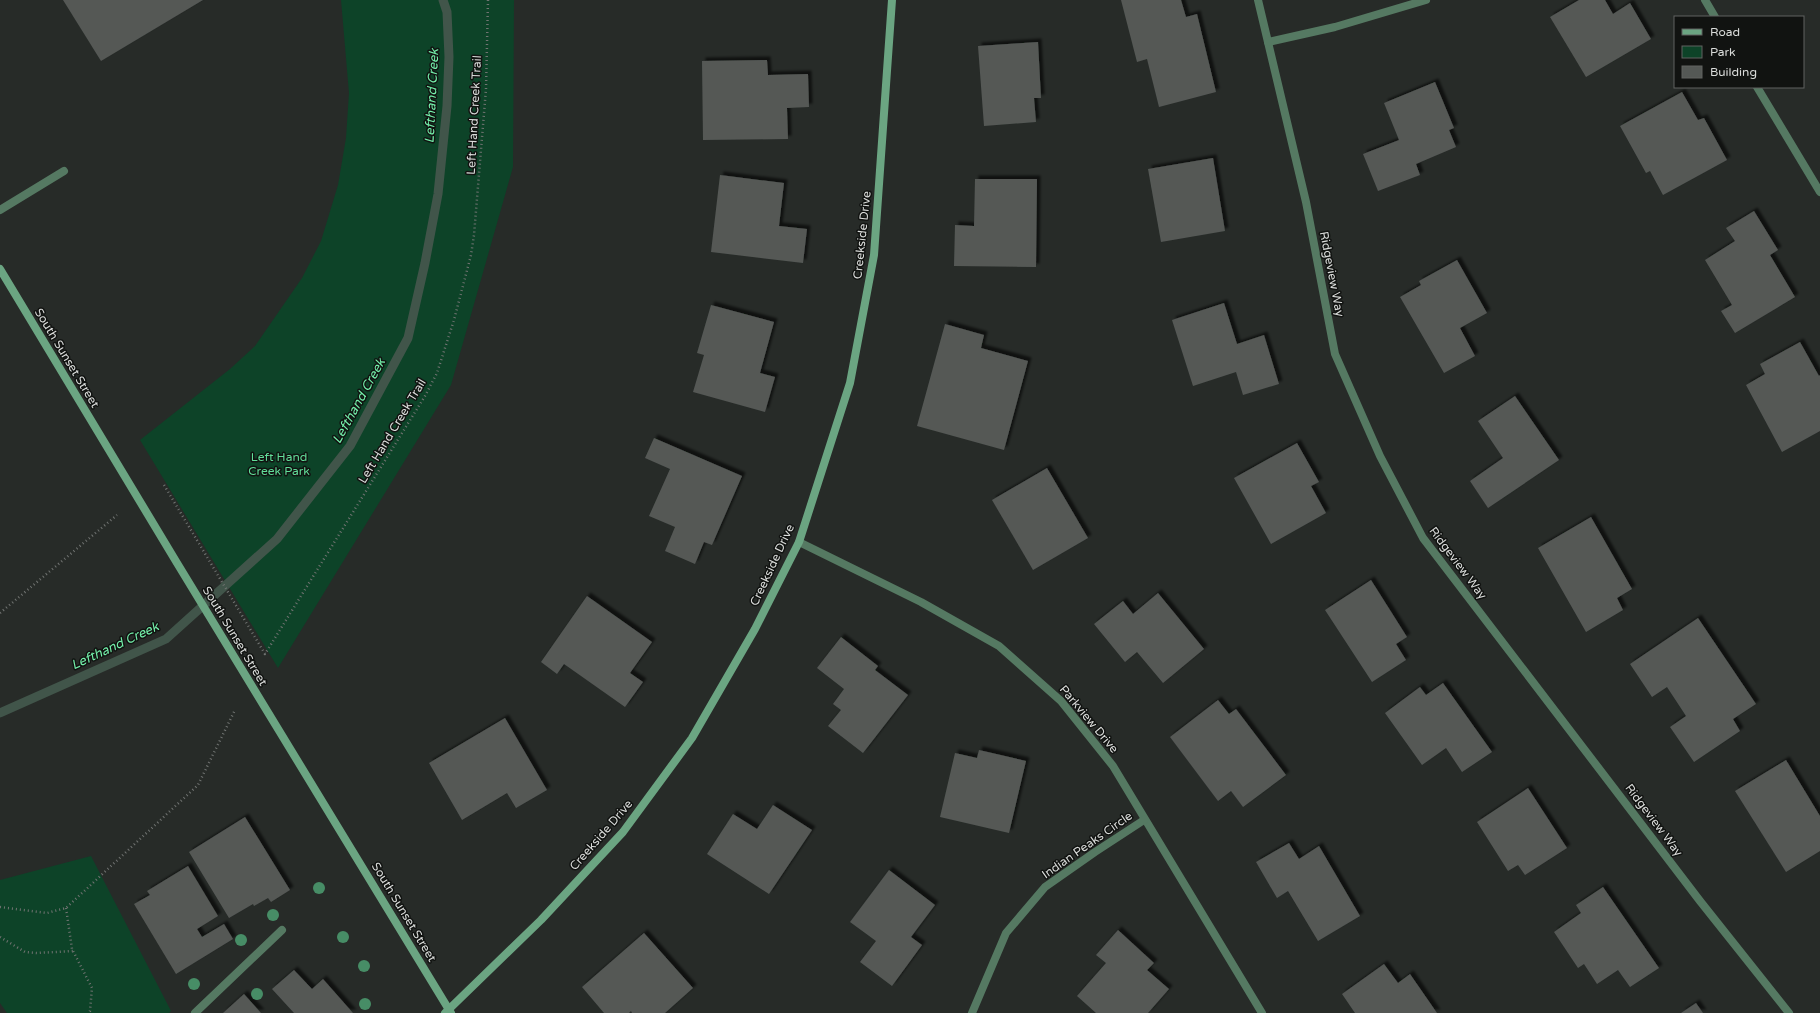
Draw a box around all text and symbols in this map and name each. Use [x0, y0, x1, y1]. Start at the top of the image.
legend [1674, 16, 1804, 88]
text: Road [1710, 25, 1740, 39]
text: Park [1710, 45, 1736, 59]
water label: Lefthand Creek [422, 47, 443, 144]
street label: Left Hand Creek Trail [464, 55, 484, 175]
text: Building [1710, 65, 1757, 79]
street label: Creekside Drive [850, 190, 874, 280]
street label: Ridgeview Way [1317, 230, 1347, 318]
street label: South Sunset Street [32, 306, 102, 411]
water label: Lefthand Creek [329, 355, 389, 446]
street label: Left Hand Creek Trail [355, 376, 429, 486]
park label: Left Hand Creek Park [248, 450, 310, 478]
street label: Creekside Drive [747, 522, 797, 608]
street label: Ridgeview Way [1426, 524, 1490, 602]
street label: South Sunset Street [200, 584, 270, 689]
water label: Lefthand Creek [69, 618, 162, 673]
street label: Parkview Drive [1057, 682, 1121, 756]
street label: Ridgeview Way [1622, 781, 1686, 859]
street label: Creekside Drive [567, 797, 635, 873]
street label: Indian Peaks Circle [1039, 808, 1135, 881]
street label: South Sunset Street [369, 860, 439, 965]

